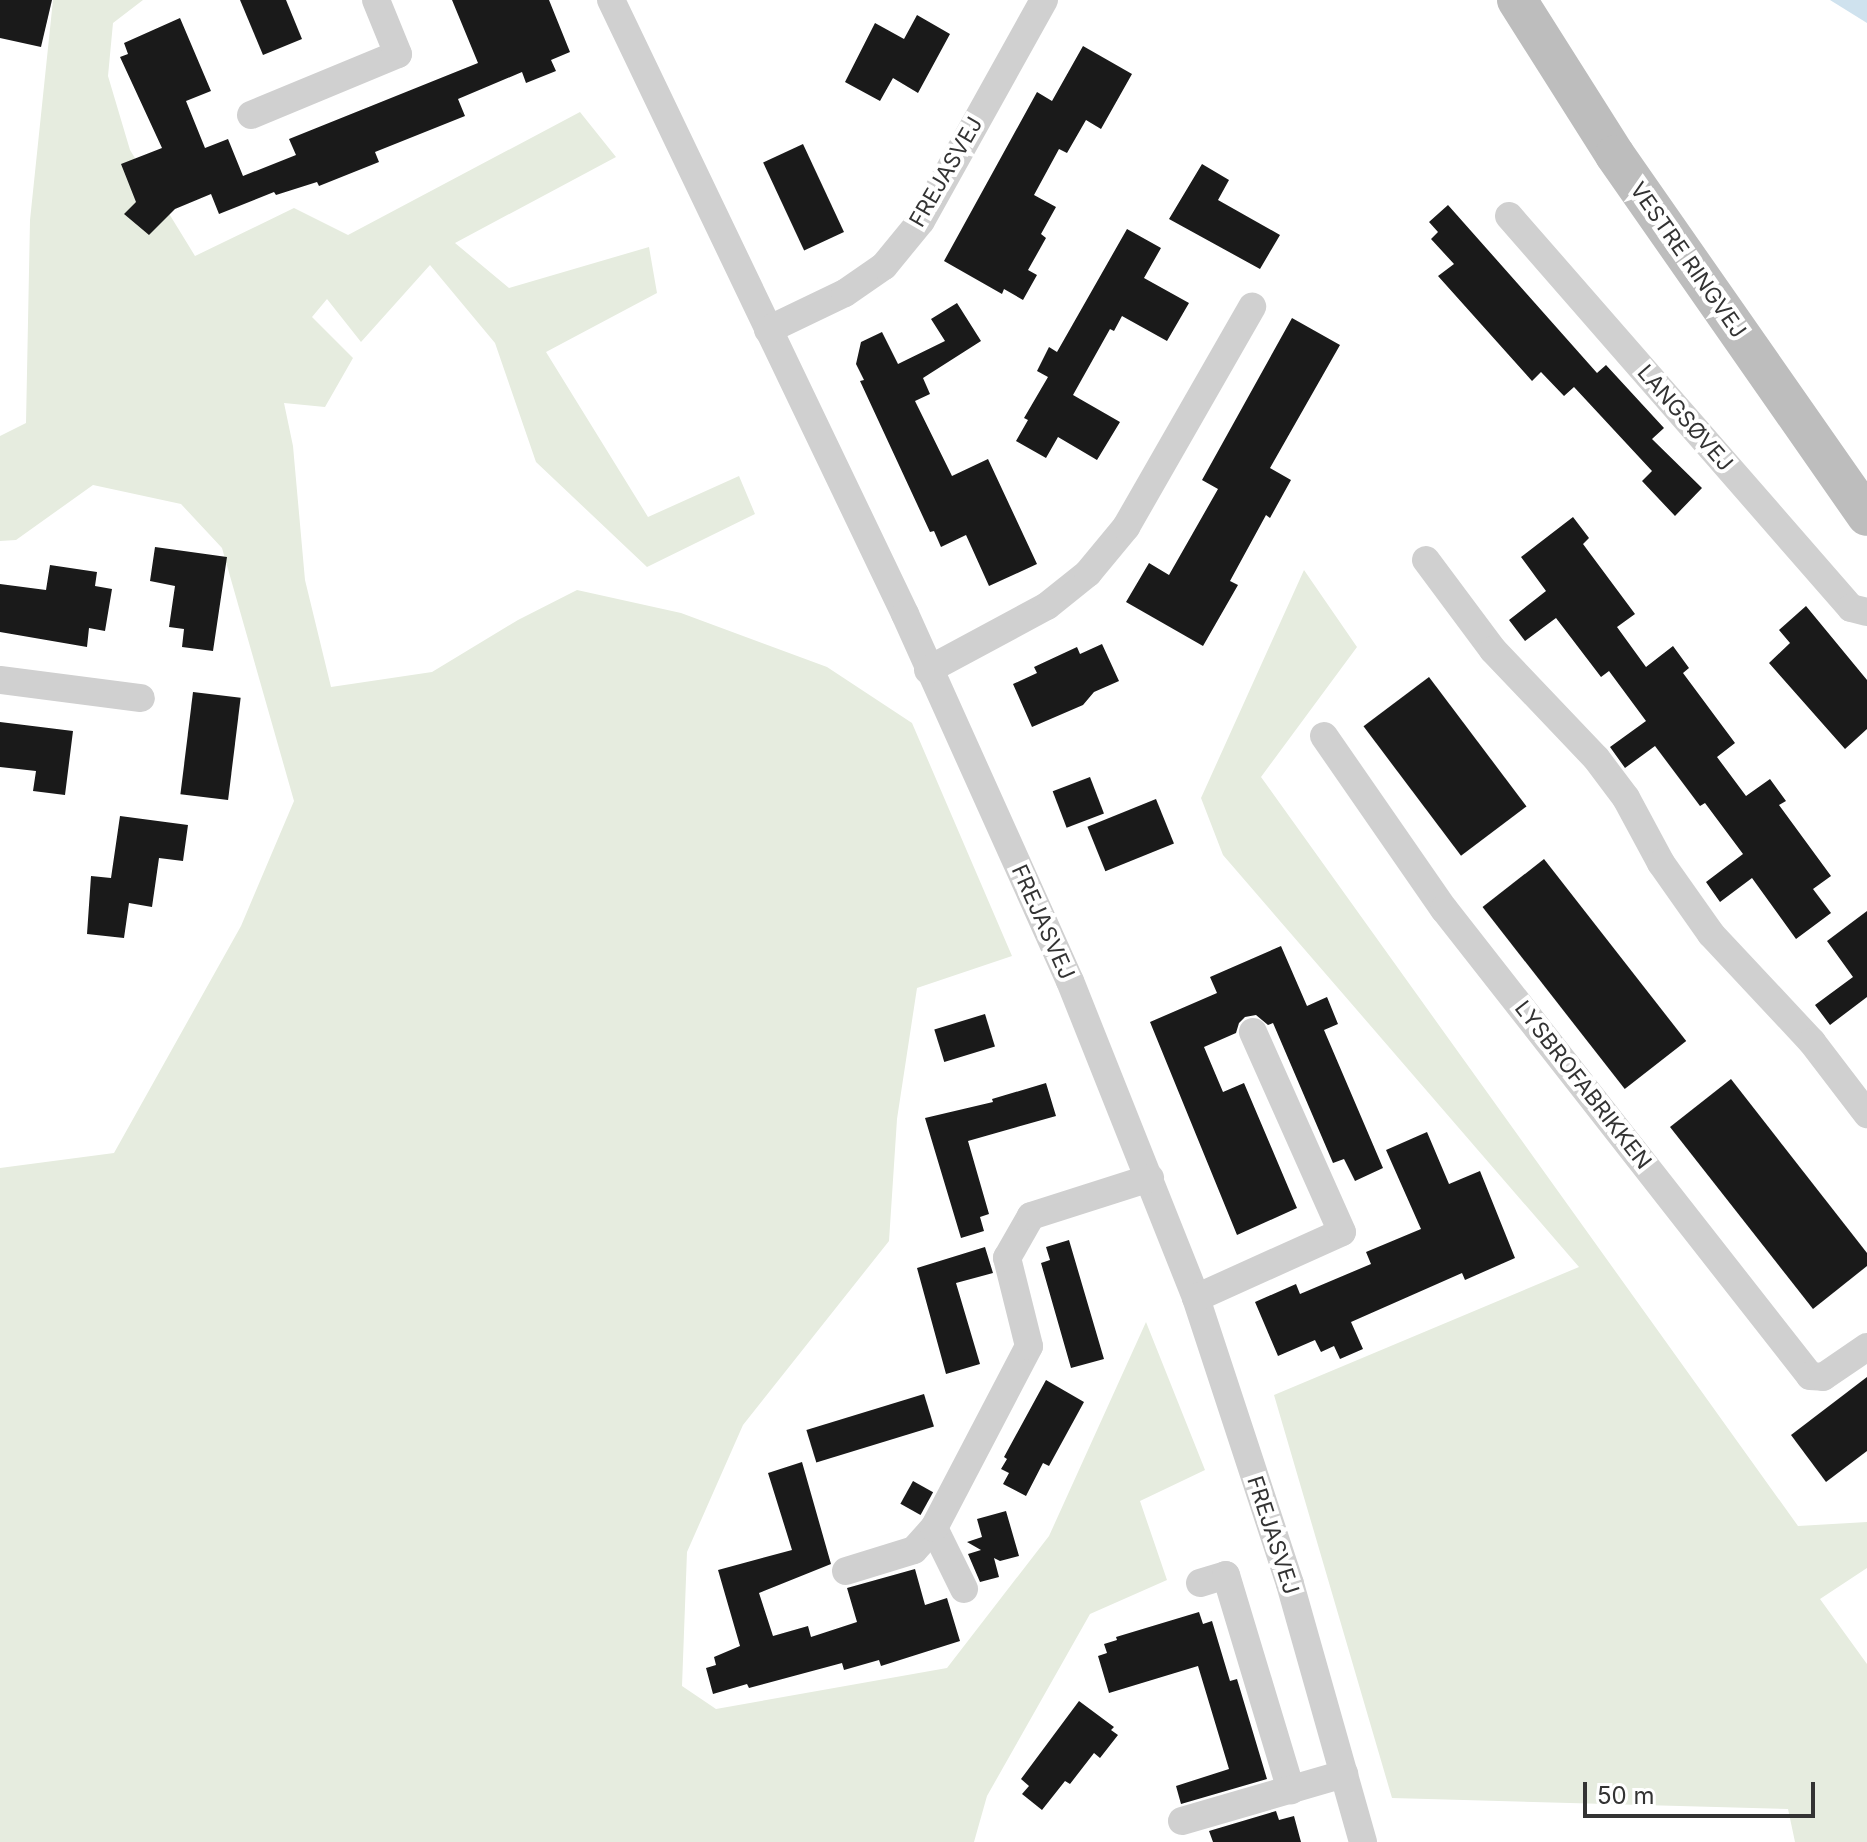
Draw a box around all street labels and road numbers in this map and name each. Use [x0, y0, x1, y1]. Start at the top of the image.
street label: FREJASVEJ [904, 112, 988, 232]
street label: VESTRE RINGVEJ [1624, 177, 1752, 343]
street label: LANGSØVEJ [1632, 360, 1738, 476]
street label: FREJASVEJ [1006, 861, 1080, 983]
street label: LYSBROFABRIKKEN [1509, 996, 1657, 1174]
street label: FREJASVEJ [1241, 1473, 1305, 1597]

